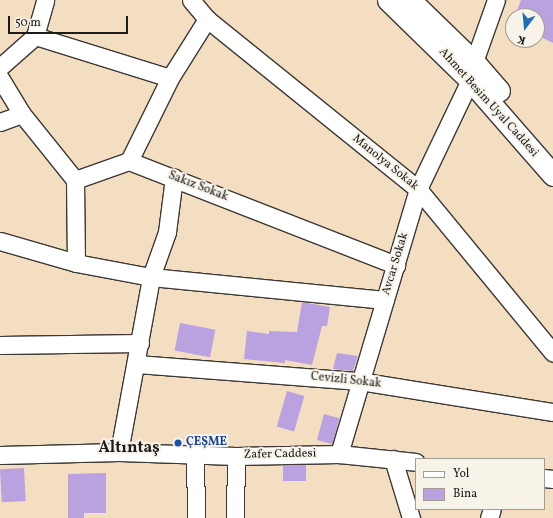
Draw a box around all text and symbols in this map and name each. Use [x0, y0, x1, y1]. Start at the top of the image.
scale bar [10, 8, 130, 34]
north arrow [505, 8, 545, 48]
text: 50 m [15, 15, 41, 31]
text: K [516, 31, 528, 47]
street label: Ahmet Besim Uyal Caddesi [435, 45, 541, 161]
street label: Manolya Sokak [349, 132, 421, 194]
street label: Sakız Sokak [166, 169, 230, 205]
street label: Avcar Sokak [380, 231, 412, 297]
street label: Cevizli Sokak [310, 370, 382, 392]
place label: ÇEŞME [186, 436, 227, 450]
district label: Altıntaş [98, 438, 160, 458]
marker: ÇEŞME [173, 438, 183, 448]
street label: Zafer Caddesi [244, 447, 316, 463]
legend [415, 458, 545, 510]
text: Yol [453, 466, 469, 482]
text: Bina [453, 486, 477, 502]

